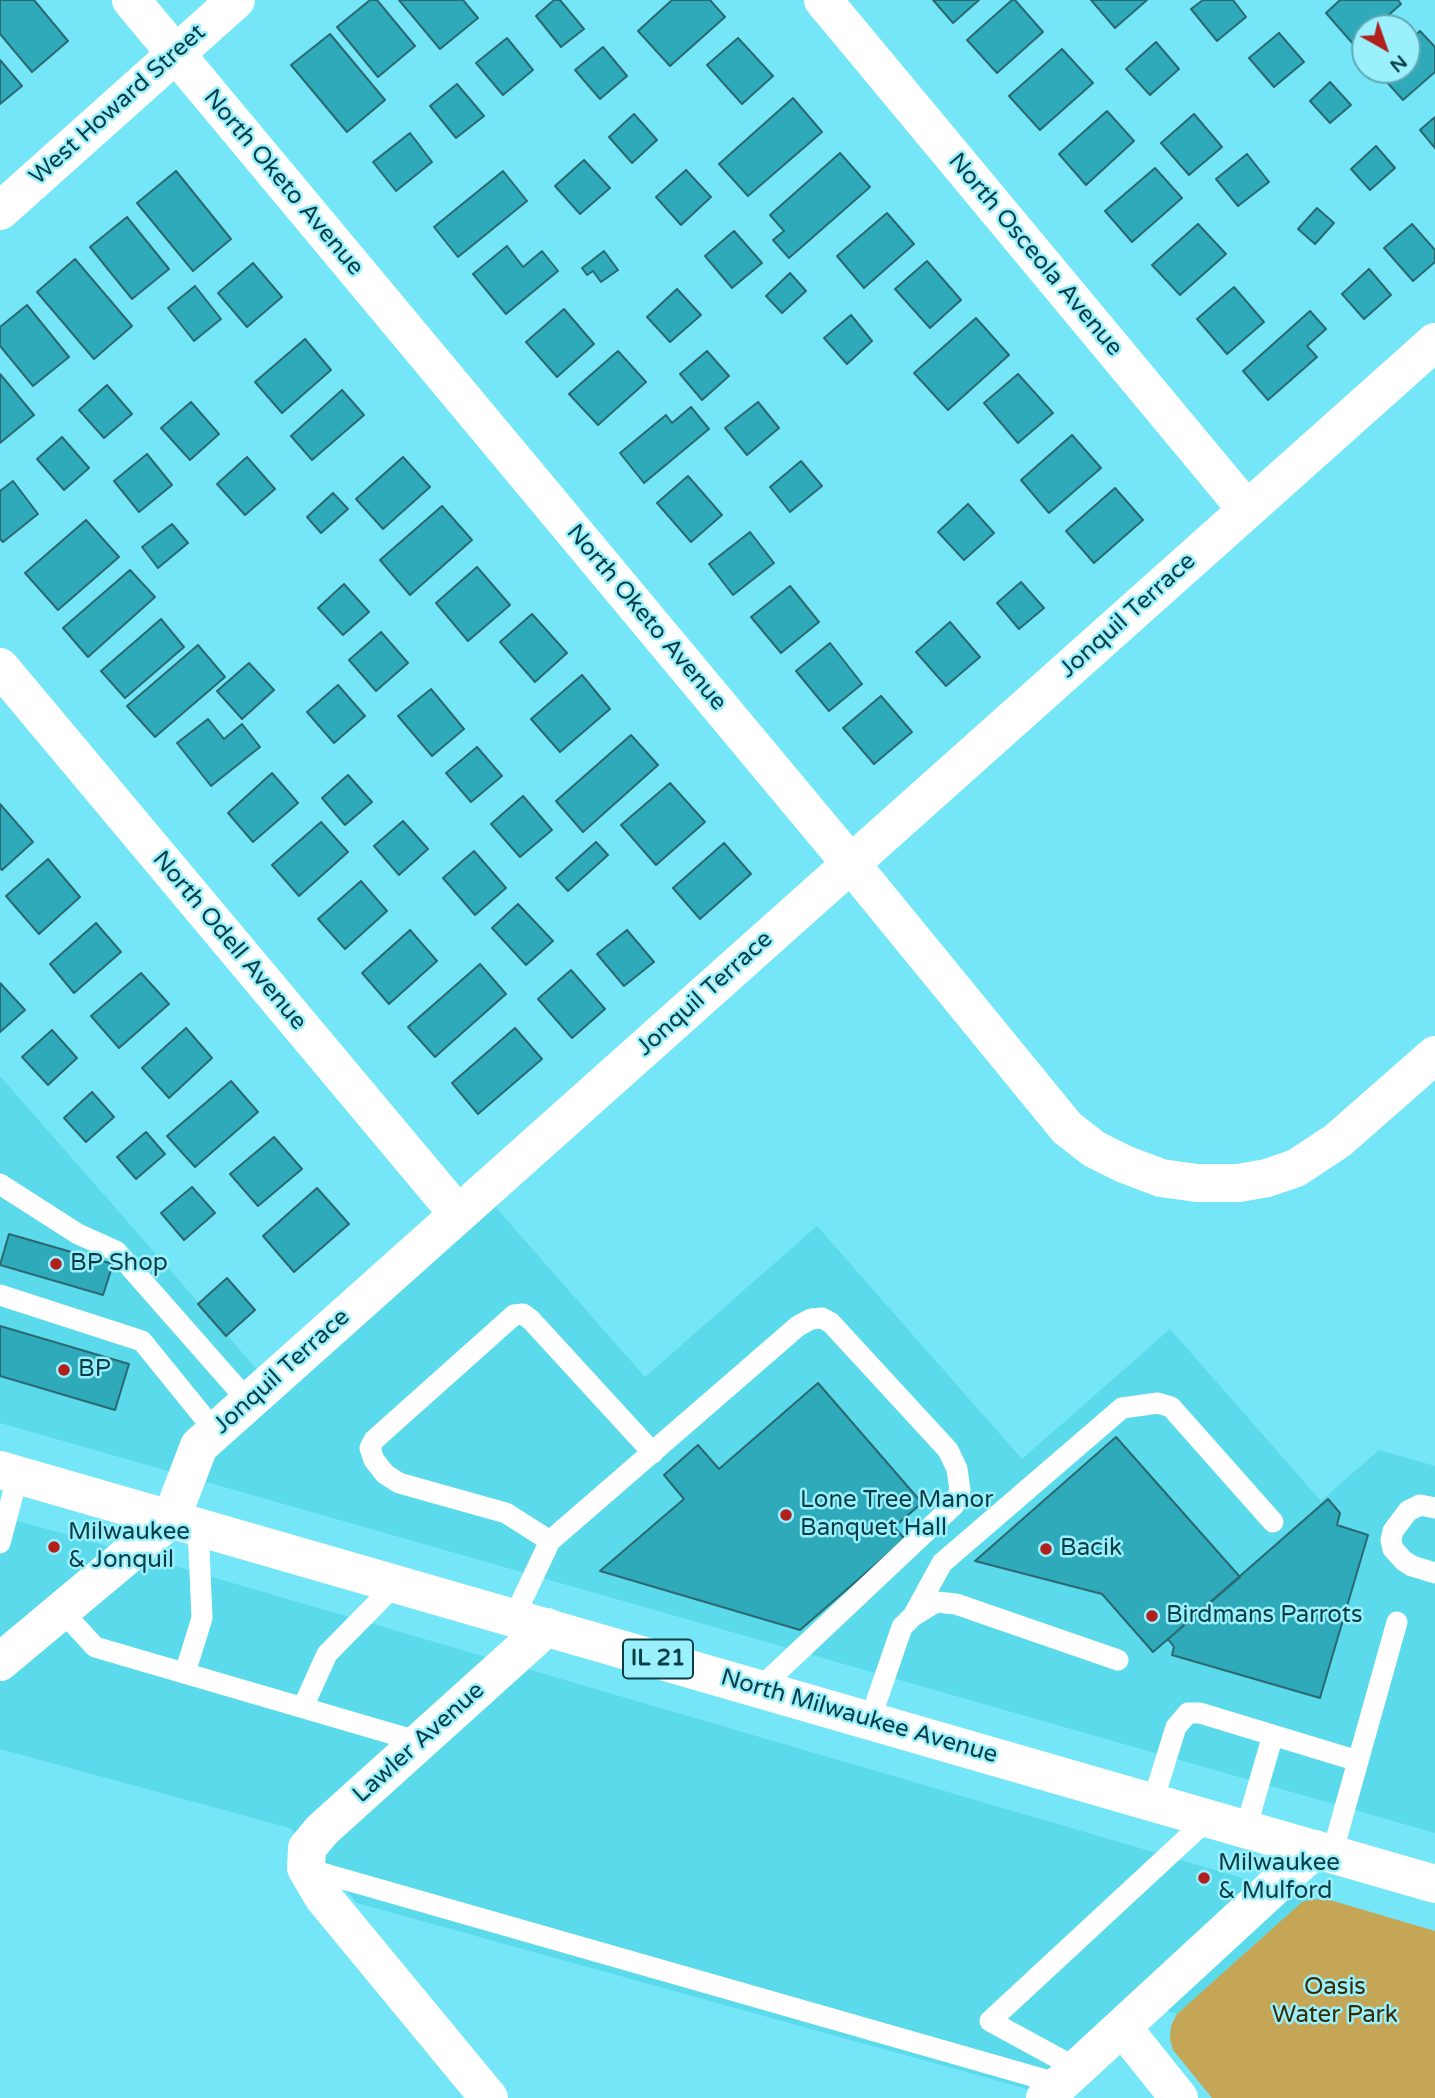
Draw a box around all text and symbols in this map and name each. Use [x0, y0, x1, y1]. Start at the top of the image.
north arrow [1351, 14, 1421, 84]
street label: West Howard Street [24, 18, 212, 192]
text: N [1385, 50, 1411, 77]
street label: North Oketo Avenue [197, 84, 369, 282]
street label: North Osceola Avenue [942, 148, 1128, 362]
street label: North Oketo Avenue [560, 519, 732, 717]
street label: Jonquil Terrace [1054, 547, 1202, 685]
street label: North Odell Avenue [146, 846, 312, 1036]
street label: Jonquil Terrace [631, 925, 779, 1063]
place label: BP Shop [70, 1250, 168, 1278]
marker: BP Shop [48, 1256, 64, 1272]
street label: Jonquil Terrace [208, 1303, 356, 1441]
place label: BP [78, 1356, 111, 1384]
marker: BP [56, 1362, 72, 1378]
place label: Lone Tree Manor Banquet Hall [800, 1487, 993, 1543]
marker: Lone Tree Manor Banquet Hall [778, 1507, 794, 1523]
place label: Milwaukee & Jonquil [68, 1519, 190, 1575]
place label: Bacik [1060, 1535, 1122, 1563]
marker: Milwaukee & Jonquil [46, 1539, 62, 1555]
marker: Bacik [1038, 1541, 1054, 1557]
place label: Birdmans Parrots [1166, 1602, 1362, 1630]
marker: Birdmans Parrots [1144, 1608, 1160, 1624]
road number: IL 21 [623, 1640, 693, 1678]
street label: North Milwaukee Avenue [717, 1664, 1001, 1770]
street label: Lawler Avenue [347, 1676, 491, 1810]
place label: Milwaukee & Mulford [1218, 1850, 1340, 1906]
marker: Milwaukee & Mulford [1196, 1870, 1212, 1886]
park label: Oasis Water Park [1272, 1974, 1398, 2030]

